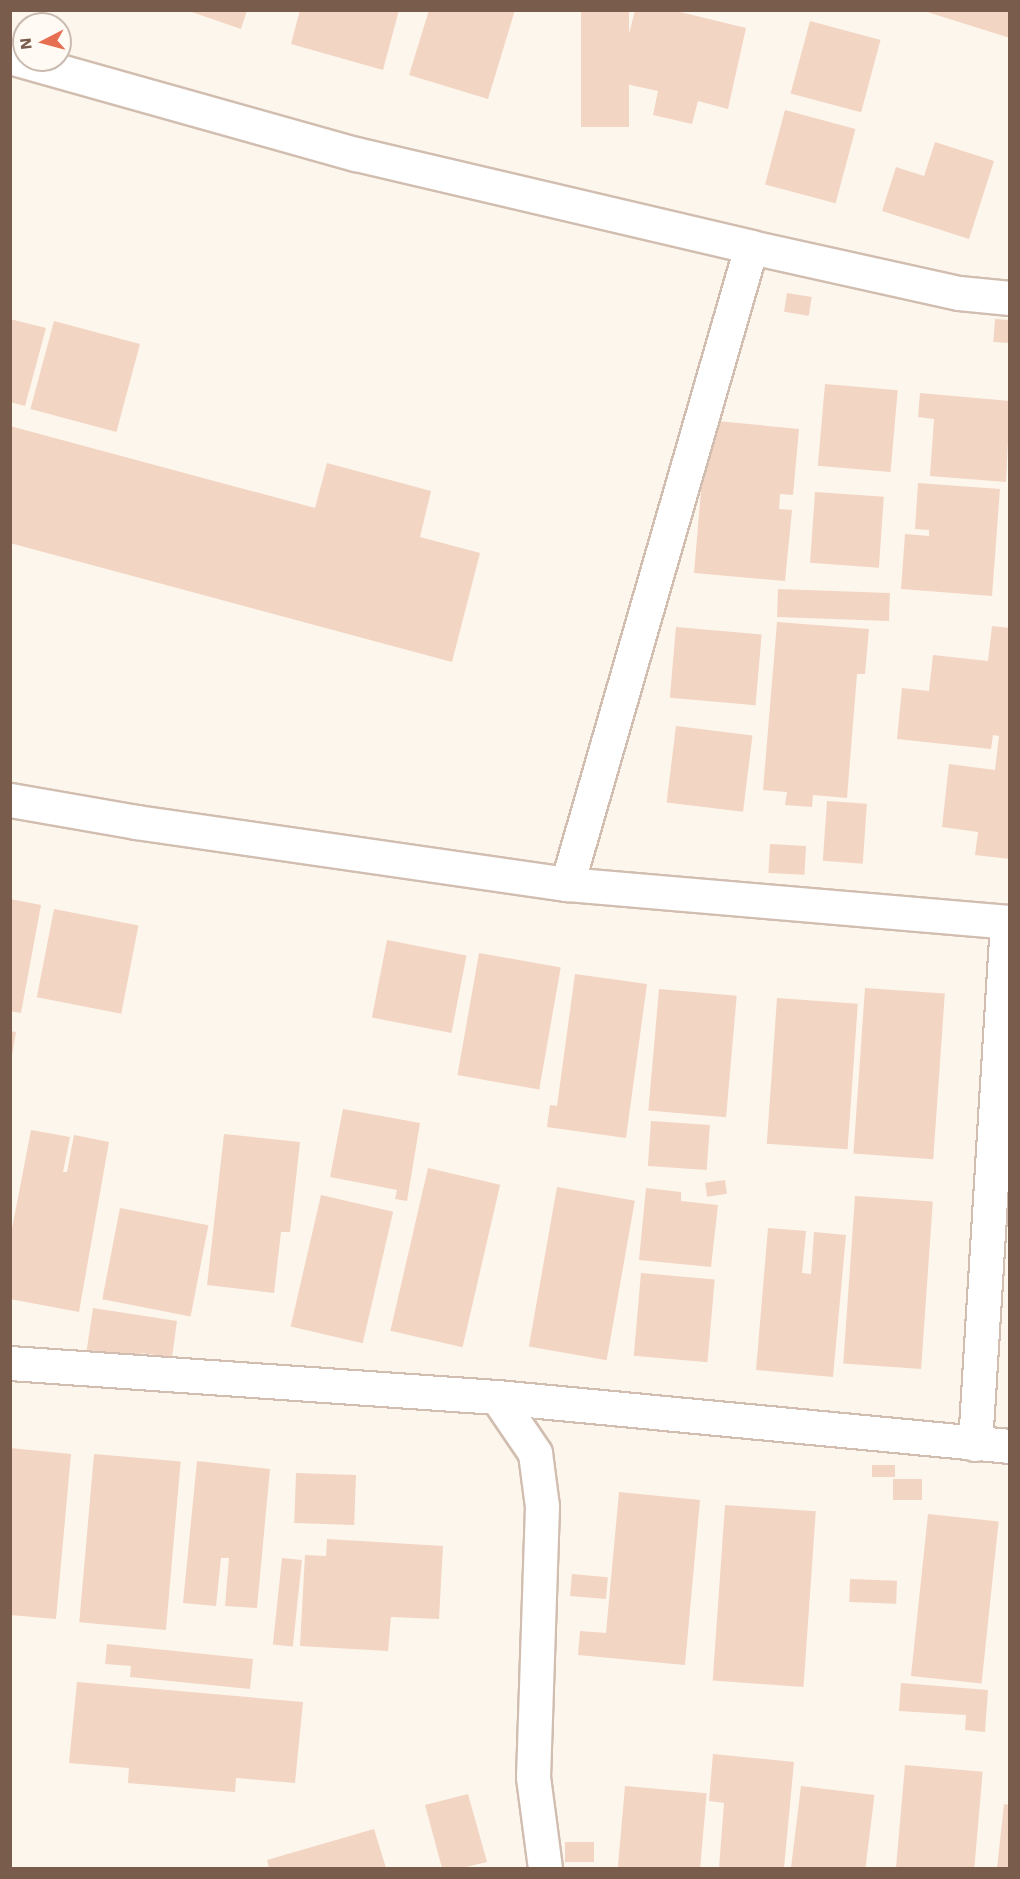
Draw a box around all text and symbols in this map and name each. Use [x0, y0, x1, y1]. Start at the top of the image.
north arrow [12, 12, 72, 72]
text: N [16, 37, 36, 51]

